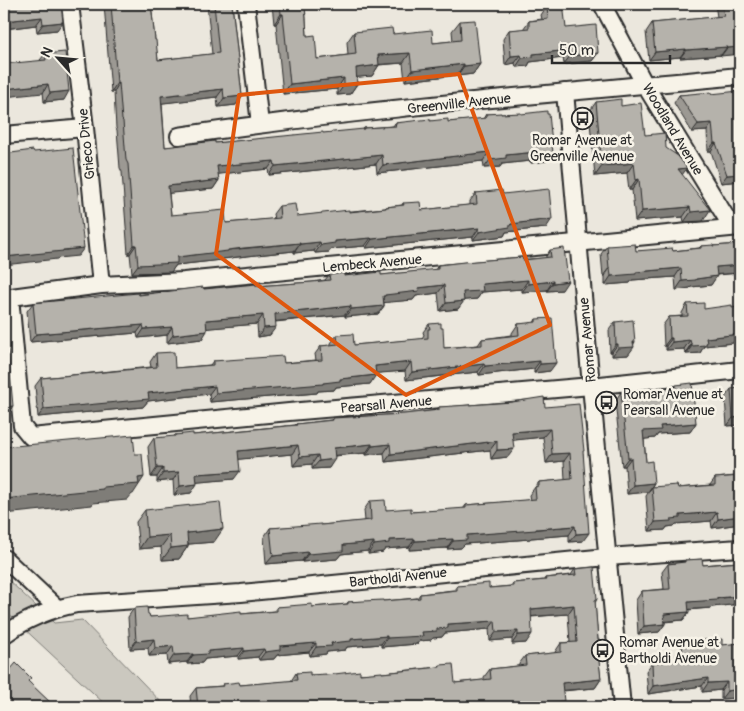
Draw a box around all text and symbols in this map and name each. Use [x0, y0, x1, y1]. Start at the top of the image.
north arrow [32, 32, 82, 82]
scale bar [552, 32, 669, 64]
text: 50 m [559, 41, 594, 60]
text: N [37, 44, 57, 60]
street label: Woodland Avenue [638, 80, 707, 178]
street label: Greenville Avenue [407, 90, 512, 117]
bus stop icon: Romar Avenue at Greenville Avenue [570, 106, 594, 130]
street label: Grieco Drive [74, 108, 99, 180]
place label: Romar Avenue at Greenville Avenue [530, 132, 634, 165]
street label: Lembeck Avenue [322, 251, 423, 276]
street label: Romar Avenue [575, 297, 600, 383]
place label: Romar Avenue at Pearsall Avenue [623, 386, 723, 419]
bus stop icon: Romar Avenue at Pearsall Avenue [595, 390, 619, 414]
street label: Pearsall Avenue [340, 392, 433, 417]
street label: Bartholdi Avenue [348, 564, 448, 591]
place label: Romar Avenue at Bartholdi Avenue [619, 634, 719, 667]
bus stop icon: Romar Avenue at Bartholdi Avenue [591, 638, 615, 662]

